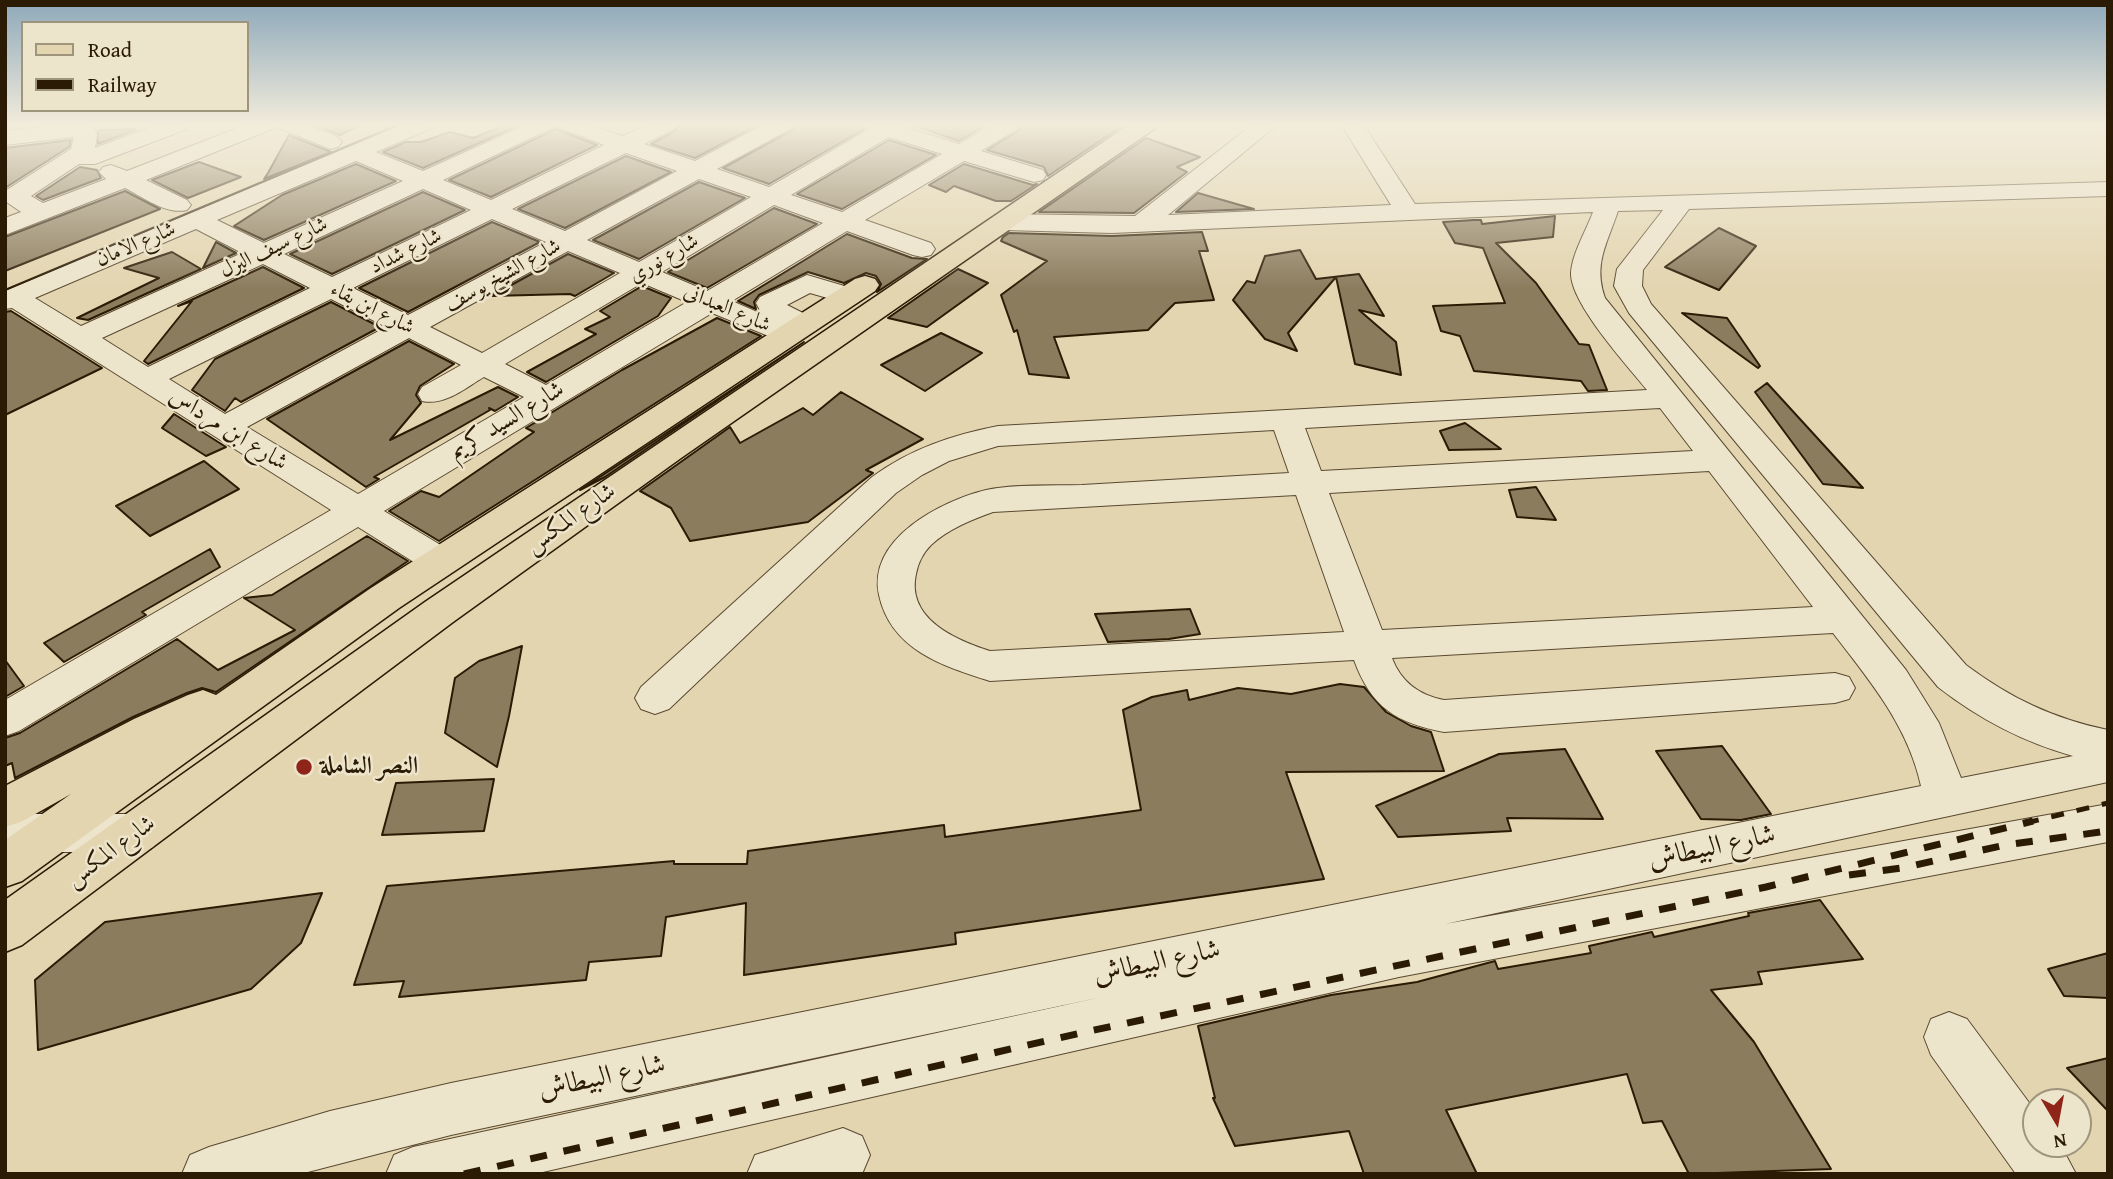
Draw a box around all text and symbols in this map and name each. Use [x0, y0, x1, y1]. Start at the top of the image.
legend [21, 21, 248, 112]
text: Road [88, 34, 132, 65]
text: Railway [88, 69, 157, 100]
street label: شارع سيف اليزل [216, 212, 332, 284]
street label: شارع الامان [92, 217, 180, 273]
street label: شارع شداد [366, 224, 446, 280]
street label: شارع نوري [624, 229, 704, 289]
street label: شارع الشيخ يوسف [441, 234, 565, 318]
street label: شارع ابن بقاء [326, 277, 418, 341]
street label: شارع العبدانى [680, 279, 774, 339]
street label: شارع السيد كريم [444, 375, 570, 467]
street label: شارع ابن مرداس [163, 382, 293, 478]
street label: شارع المكس [520, 477, 622, 561]
place label: النصر الشاملة [320, 753, 418, 781]
marker: النصر الشاملة [294, 757, 314, 777]
street label: شارع المكس [60, 810, 162, 894]
street label: شارع البيطاش [1645, 818, 1779, 878]
street label: شارع البيطاش [1090, 933, 1224, 993]
street label: شارع البيطاش [535, 1048, 669, 1108]
north arrow [2022, 1088, 2092, 1158]
text: N [2052, 1127, 2069, 1157]

